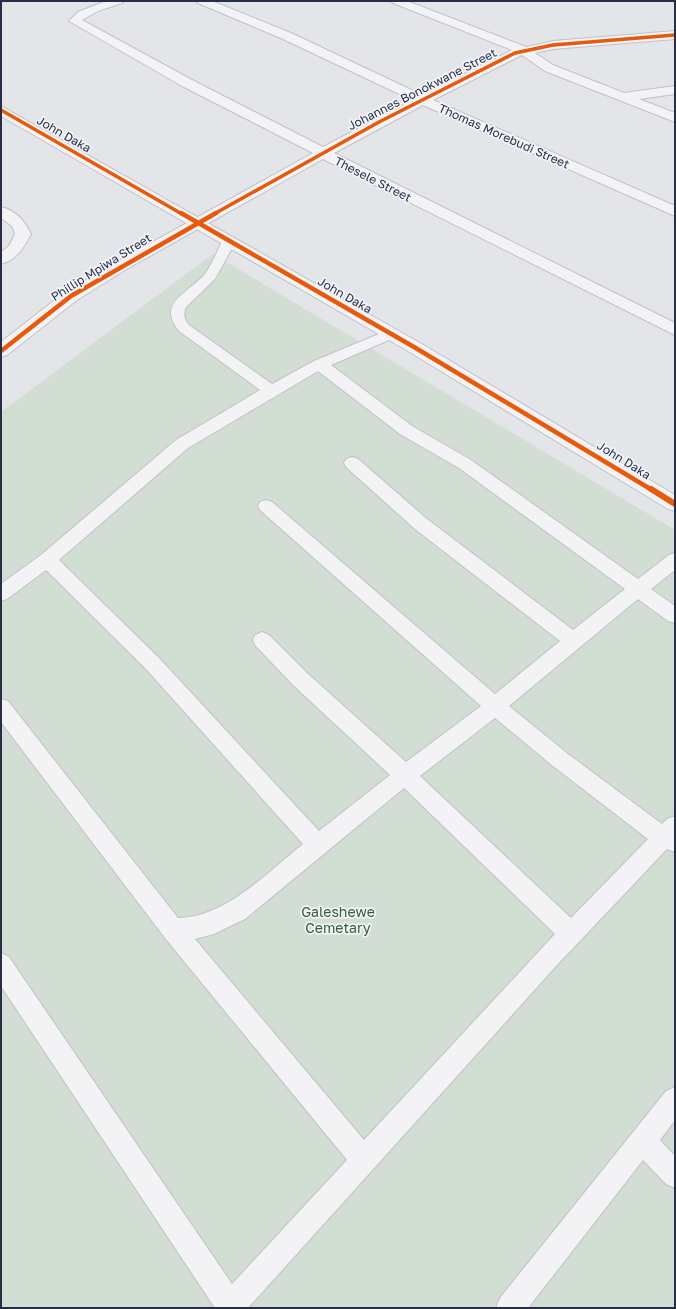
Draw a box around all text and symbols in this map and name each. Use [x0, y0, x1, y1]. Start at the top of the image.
street label: Johannes Bonokwane Street [345, 45, 499, 133]
street label: Thomas Morebudi Street [436, 100, 572, 172]
street label: John Daka [34, 112, 94, 156]
street label: Thesele Street [332, 153, 414, 205]
street label: Phillip Mpiwa Street [48, 230, 154, 304]
street label: John Daka [315, 273, 375, 317]
street label: John Daka [594, 438, 654, 482]
park label: Galeshewe Cemetary [301, 903, 375, 936]

